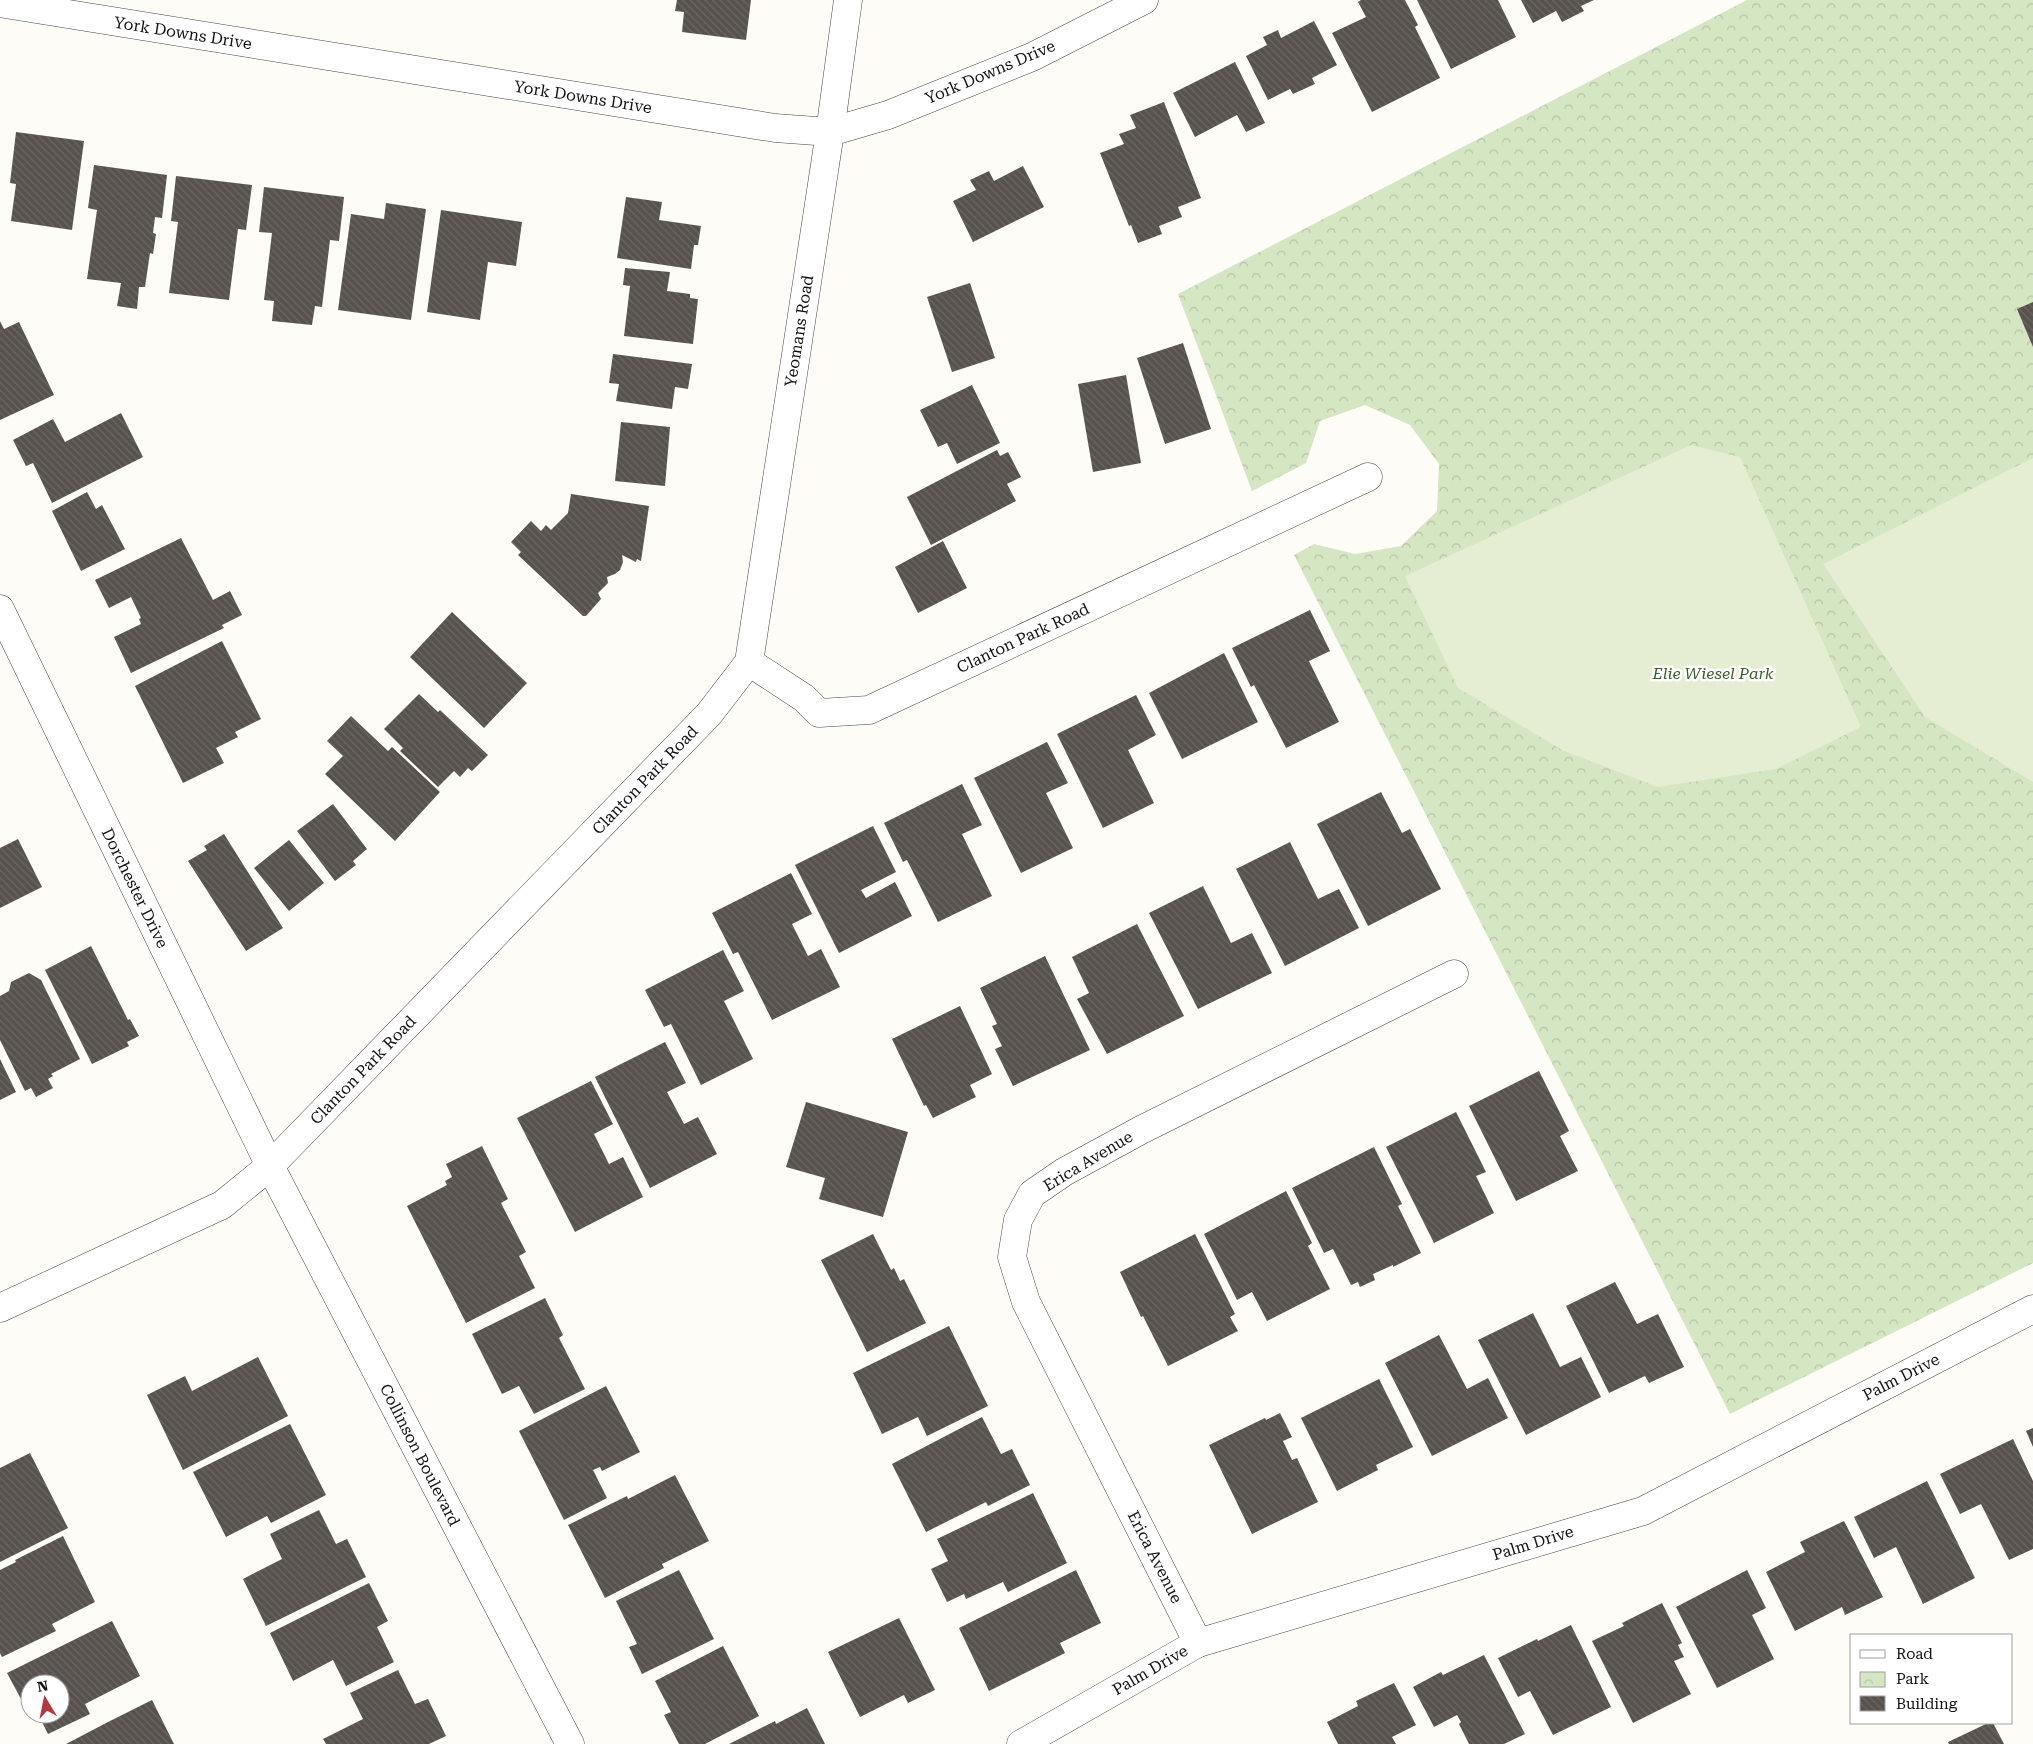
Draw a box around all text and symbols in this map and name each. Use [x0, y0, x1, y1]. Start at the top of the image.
street label: York Downs Drive [113, 13, 253, 53]
street label: York Downs Drive [922, 36, 1058, 108]
street label: York Downs Drive [513, 77, 653, 117]
street label: Yeomans Road [781, 274, 817, 388]
street label: Clanton Park Road [954, 599, 1092, 677]
park label: Elie Wiesel Park [1651, 664, 1774, 683]
street label: Clanton Park Road [588, 722, 702, 838]
street label: Dorchester Drive [98, 825, 172, 951]
street label: Clanton Park Road [306, 1012, 420, 1128]
street label: Erica Avenue [1040, 1127, 1136, 1195]
street label: Palm Drive [1859, 1349, 1943, 1405]
street label: Collinson Boulevard [376, 1381, 464, 1529]
street label: Erica Avenue [1124, 1508, 1186, 1606]
street label: Palm Drive [1490, 1522, 1576, 1564]
legend [1850, 1634, 2013, 1724]
street label: Palm Drive [1109, 1641, 1191, 1699]
text: Road [1896, 1645, 1933, 1663]
text: Park [1896, 1670, 1930, 1688]
north arrow [20, 1674, 70, 1724]
text: N [36, 1677, 50, 1695]
text: Building [1896, 1695, 1958, 1713]

